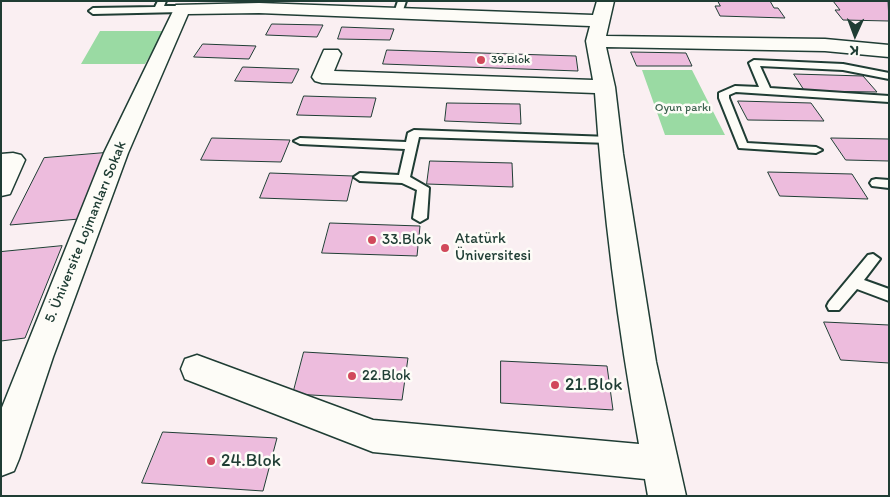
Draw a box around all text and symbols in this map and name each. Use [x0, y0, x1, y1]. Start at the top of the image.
north arrow [830, 10, 880, 60]
text: K [850, 42, 859, 59]
place label: 39.Blok [491, 53, 530, 67]
marker: 39.Blok [475, 54, 487, 66]
park label: Oyun parkı [655, 101, 711, 115]
street label: 5. Üniversite Lojmanları Sokak [41, 138, 131, 326]
place label: Atatürk Üniversitesi [455, 230, 531, 265]
place label: 33.Blok [382, 231, 431, 249]
marker: 33.Blok [366, 234, 378, 246]
marker: Atatürk Üniversitesi [439, 242, 451, 254]
place label: 22.Blok [362, 367, 411, 385]
marker: 22.Blok [346, 370, 358, 382]
place label: 21.Blok [565, 374, 622, 396]
marker: 21.Blok [549, 379, 561, 391]
place label: 24.Blok [221, 450, 281, 472]
marker: 24.Blok [205, 455, 217, 467]

